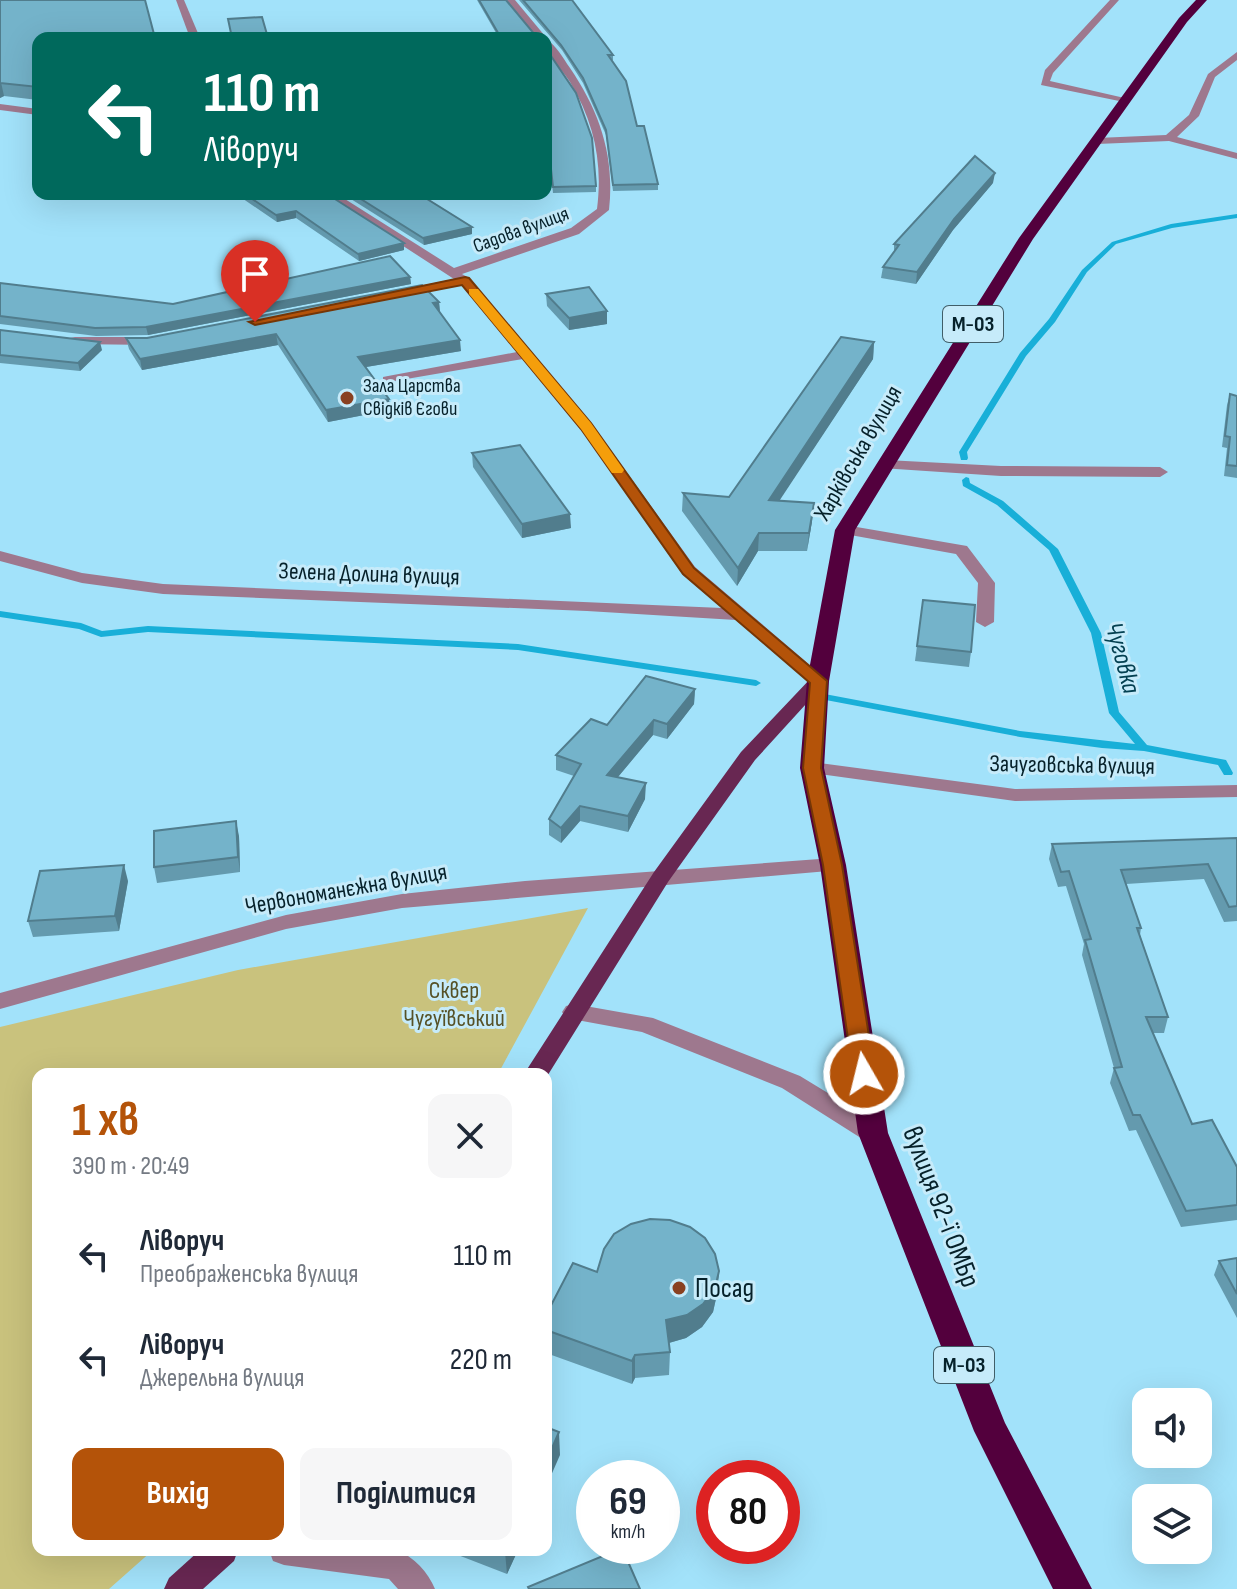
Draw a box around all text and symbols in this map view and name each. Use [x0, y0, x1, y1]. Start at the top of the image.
text: 110 m [204, 61, 320, 128]
icon: left [72, 64, 176, 168]
text: Ліворуч [204, 129, 299, 172]
street label: Садова вулиця [470, 202, 572, 258]
pin [221, 240, 289, 322]
icon: arrive [233, 252, 277, 296]
road number: М-03 [943, 306, 1003, 342]
place label: Зала Царства Свідків Єгови [363, 374, 461, 421]
street label: Харківська вулиця [807, 380, 908, 526]
marker: Зала Царства Свідків Єгови [338, 389, 356, 407]
street label: Зелена Долина вулиця [278, 556, 460, 592]
water label: Чуговка [1098, 619, 1146, 697]
street label: Зачуговська вулиця [989, 749, 1155, 781]
street label: Червономанєжна вулиця [243, 857, 449, 921]
park label: Сквер Чугуївський [403, 976, 505, 1033]
position arrow [822, 1032, 906, 1116]
text: 1 хв [72, 1092, 139, 1149]
button: close [428, 1094, 512, 1178]
street label: вулиця 92-ї ОМБр [895, 1122, 987, 1292]
text: 390 m · 20:49 [72, 1151, 190, 1182]
text: Ліворуч [140, 1223, 224, 1259]
icon: left [72, 1234, 116, 1278]
text: 110 m [454, 1238, 512, 1274]
text: Преображенська вулиця [140, 1259, 358, 1290]
place label: Посад [695, 1272, 754, 1305]
marker: Посад [670, 1279, 688, 1297]
text: Ліворуч [140, 1327, 224, 1363]
icon: left [72, 1338, 116, 1382]
text: 220 m [450, 1342, 512, 1378]
road number: М-03 [934, 1347, 994, 1383]
text: Джерельна вулиця [140, 1363, 304, 1394]
map controls [1132, 1388, 1212, 1564]
button: sound [1132, 1388, 1212, 1468]
button: Вихід [72, 1448, 284, 1540]
button: Поділитися [300, 1448, 512, 1540]
speed limit sign: 80 [696, 1460, 800, 1564]
text: 69 [609, 1478, 647, 1526]
button: layers [1132, 1484, 1212, 1564]
text: km/h [611, 1520, 645, 1544]

